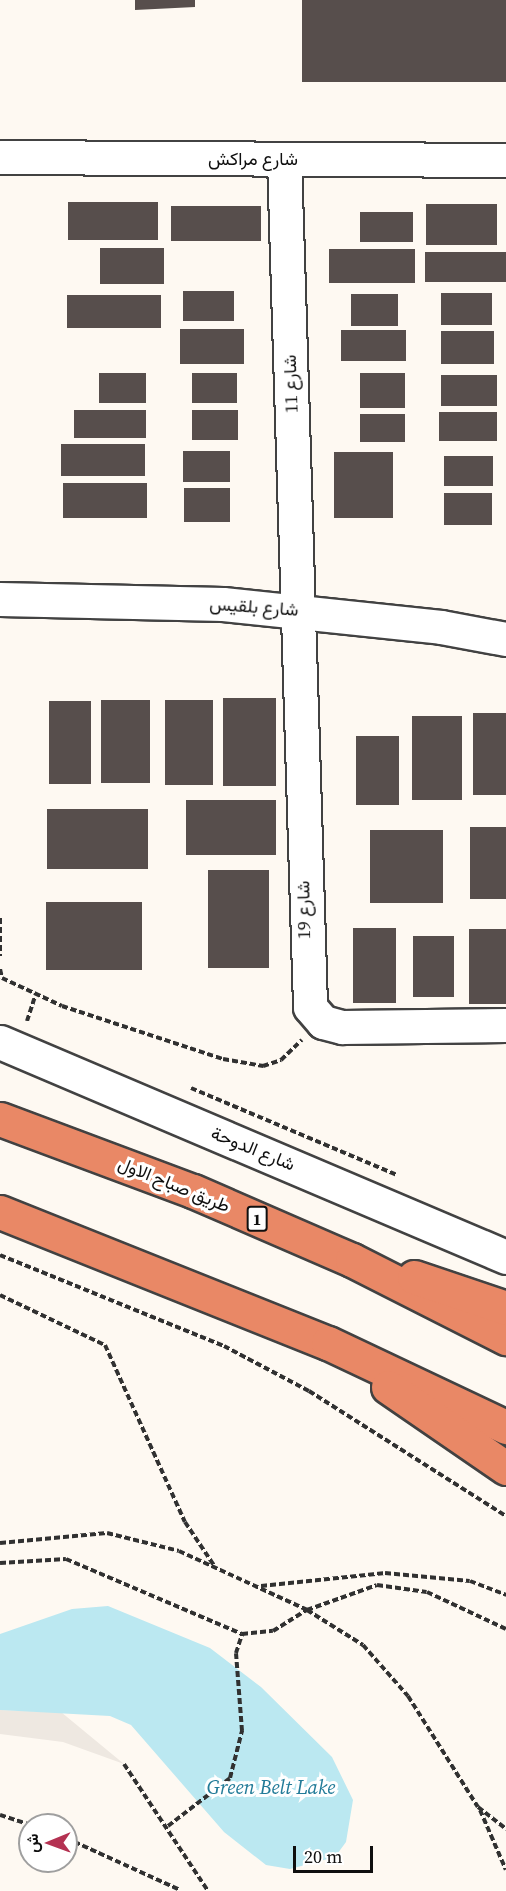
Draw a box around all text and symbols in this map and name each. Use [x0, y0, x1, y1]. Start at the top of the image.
street label: شارع مراكش [208, 148, 298, 170]
street label: شارع 11 [279, 354, 303, 414]
street label: شارع بلقيس [209, 593, 299, 621]
street label: شارع 19 [293, 881, 315, 939]
street label: شارع الدوحة [208, 1122, 298, 1176]
street label: طريق صباح الاول [115, 1153, 233, 1217]
road number: 1 [246, 1206, 268, 1232]
water label: Green Belt Lake [207, 1775, 335, 1799]
north arrow [18, 1813, 78, 1873]
text: ش [21, 1833, 43, 1853]
scale bar [296, 1834, 376, 1872]
text: 20 m [304, 1844, 342, 1869]

